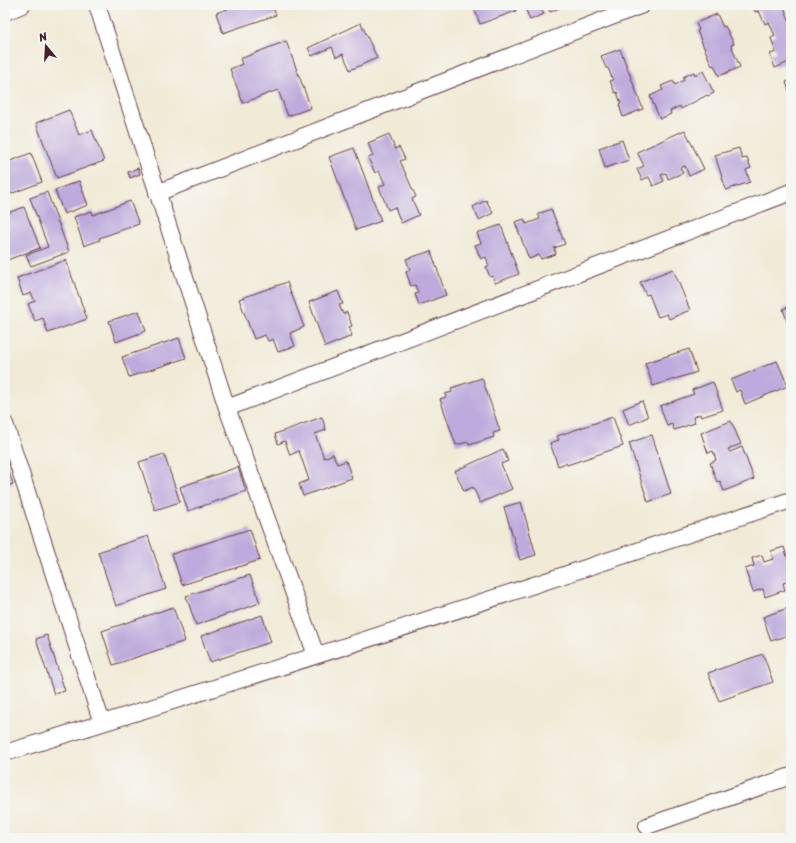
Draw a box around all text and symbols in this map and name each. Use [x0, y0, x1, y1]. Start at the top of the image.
north arrow [26, 26, 66, 66]
text: N [36, 27, 50, 47]

